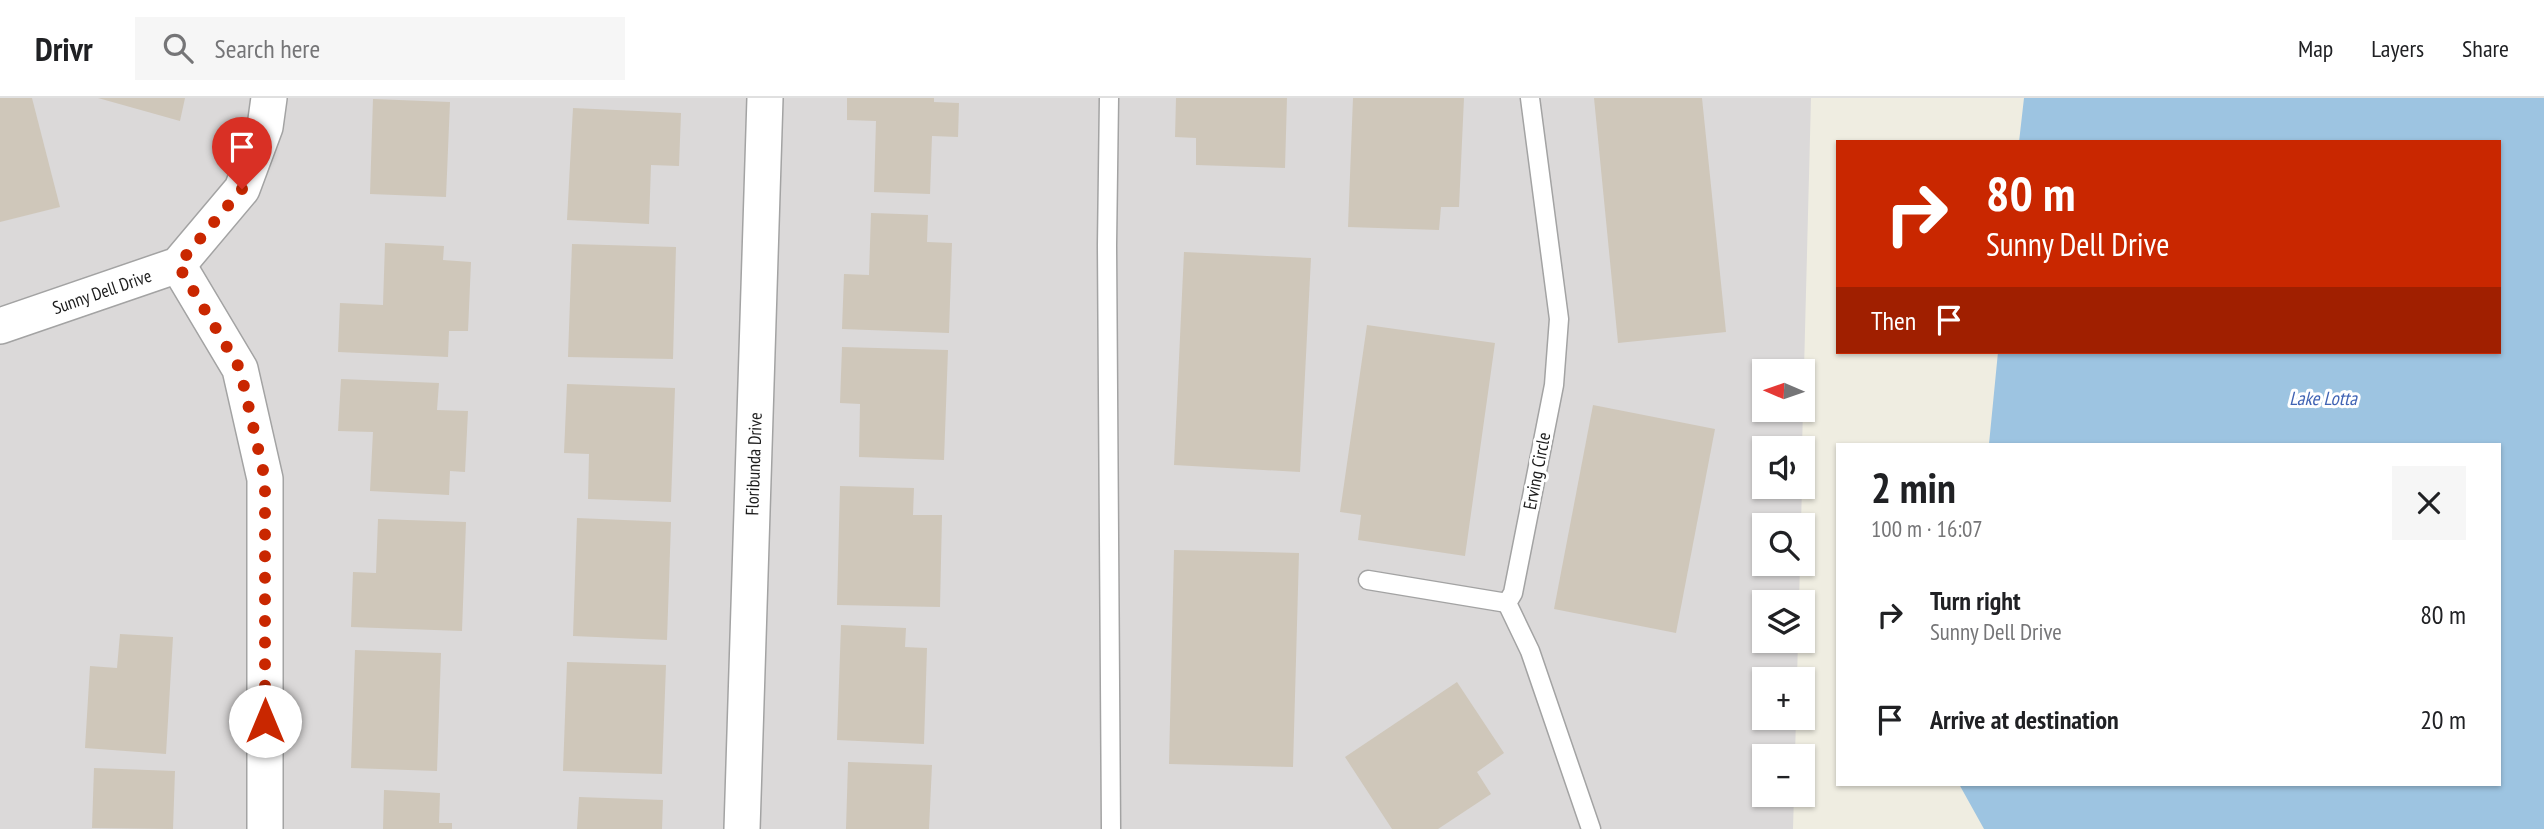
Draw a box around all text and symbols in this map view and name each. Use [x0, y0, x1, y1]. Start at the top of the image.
search box [135, 17, 625, 80]
text: Drivr [35, 27, 93, 70]
icon: search [159, 29, 197, 67]
text: Search here [215, 32, 320, 65]
text: Map [2298, 33, 2333, 64]
text: Layers [2371, 33, 2424, 64]
text: Share [2462, 33, 2509, 64]
pin [212, 117, 272, 189]
icon: arrive [223, 128, 261, 166]
text: 80 m [1986, 161, 2075, 225]
icon: right [1871, 168, 1962, 259]
text: Sunny Dell Drive [1986, 223, 2169, 265]
street label: Sunny Dell Drive [49, 264, 154, 319]
icon: arrive [1930, 301, 1968, 339]
text: Then [1871, 304, 1916, 337]
north arrow [1752, 359, 1815, 422]
map controls [1752, 359, 1815, 807]
water label: Lake Lotta [2289, 386, 2358, 410]
street label: Floribunda Drive [740, 412, 767, 516]
street label: Erving Circle [1518, 430, 1555, 511]
button: sound [1752, 436, 1815, 499]
text: 2 min [1871, 460, 1956, 515]
button: close [2392, 466, 2466, 540]
button: search [1752, 513, 1815, 576]
text: 100 m · 16:07 [1871, 514, 1983, 543]
text: Turn right [1930, 584, 2021, 617]
button: layers [1752, 590, 1815, 653]
icon: right [1871, 596, 1909, 634]
text: 80 m [2420, 598, 2466, 631]
text: Sunny Dell Drive [1930, 617, 2062, 646]
button: + [1752, 667, 1815, 730]
position arrow [228, 684, 302, 758]
icon: arrive [1871, 701, 1909, 739]
text: Arrive at destination [1930, 703, 2119, 736]
text: 20 m [2420, 703, 2466, 736]
button: − [1752, 744, 1815, 807]

